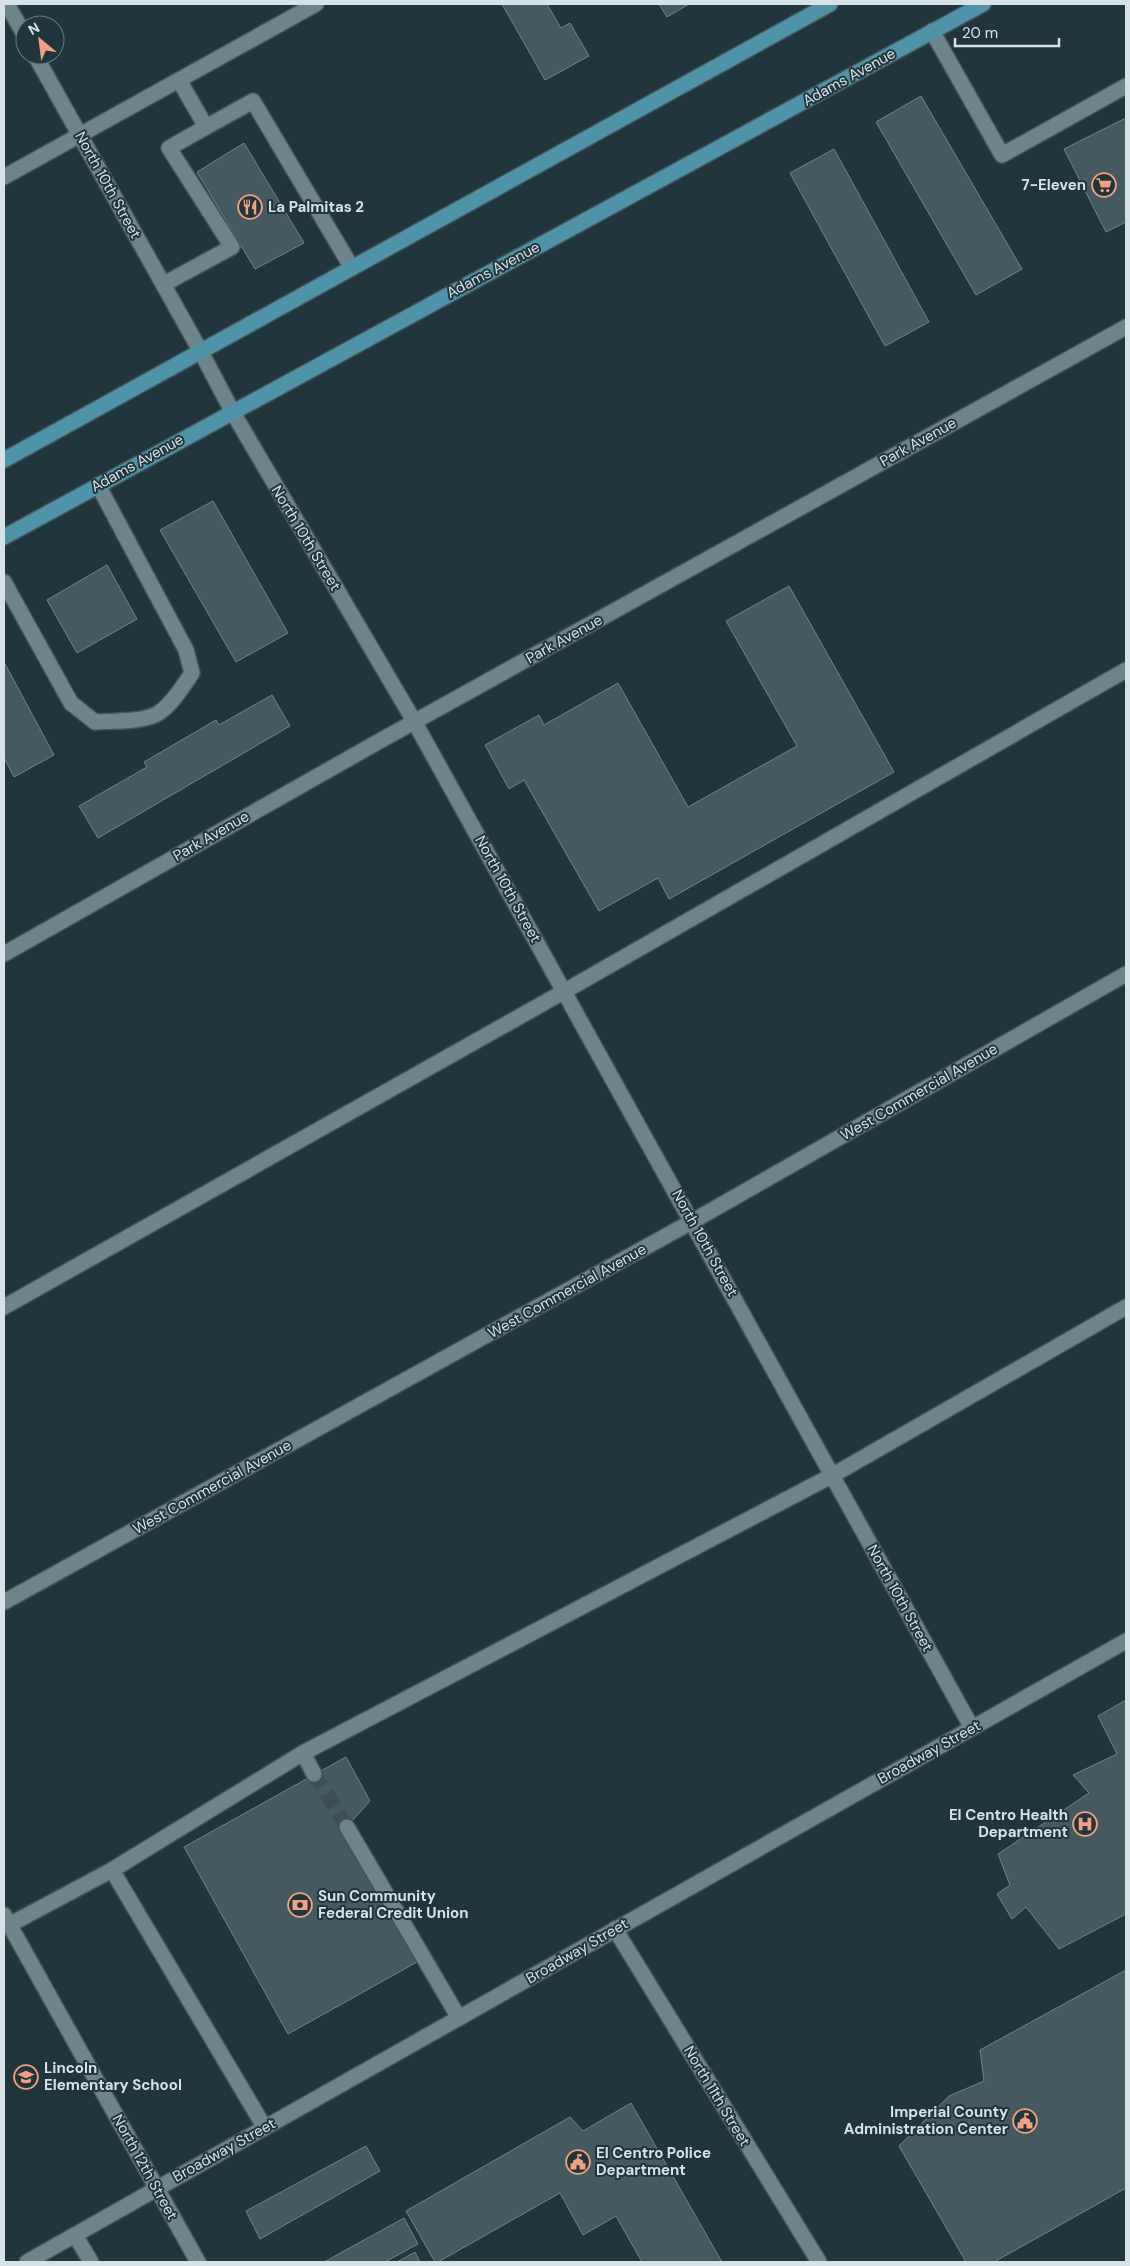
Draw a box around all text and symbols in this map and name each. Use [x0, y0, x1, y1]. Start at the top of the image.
north arrow [15, 15, 65, 65]
scale bar [955, 15, 1059, 47]
text: N [25, 18, 43, 39]
text: 20 m [962, 23, 998, 43]
street label: Adams Avenue [799, 43, 899, 111]
street label: North 10th Street [70, 128, 146, 242]
supermarket icon: 7-Eleven [1091, 172, 1117, 198]
place label: 7-Eleven [1022, 175, 1086, 195]
restaurant icon: La Palmitas 2 [237, 194, 263, 220]
place label: La Palmitas 2 [268, 197, 364, 217]
street label: Adams Avenue [443, 237, 543, 303]
street label: Park Avenue [876, 413, 960, 471]
street label: Adams Avenue [87, 429, 187, 497]
street label: North 10th Street [267, 482, 345, 594]
street label: Park Avenue [522, 610, 606, 668]
street label: Park Avenue [169, 806, 253, 866]
street label: North 10th Street [470, 832, 546, 946]
street label: West Commercial Avenue [837, 1039, 1001, 1145]
street label: North 10th Street [667, 1186, 743, 1300]
street label: West Commercial Avenue [484, 1239, 650, 1343]
street label: West Commercial Avenue [129, 1435, 295, 1539]
street label: North 10th Street [862, 1541, 938, 1655]
street label: Broadway Street [874, 1715, 984, 1789]
place label: El Centro Health Department [949, 1805, 1068, 1842]
hospital icon: El Centro Health Department [1072, 1811, 1098, 1837]
place label: Sun Community Federal Credit Union [318, 1886, 468, 1923]
bank icon: Sun Community Federal Credit Union [287, 1892, 313, 1918]
street label: Broadway Street [522, 1914, 632, 1988]
street label: North 11th Street [679, 2042, 755, 2150]
place label: Lincoln Elementary School [44, 2058, 182, 2095]
school or university icon: Lincoln Elementary School [13, 2064, 39, 2090]
place label: Imperial County Administration Center [844, 2102, 1008, 2139]
public building icon: Imperial County Administration Center [1012, 2108, 1038, 2134]
street label: North 12th Street [108, 2111, 182, 2223]
street label: Broadway Street [169, 2113, 279, 2187]
place label: El Centro Police Department [596, 2143, 711, 2180]
public building icon: El Centro Police Department [565, 2149, 591, 2175]

